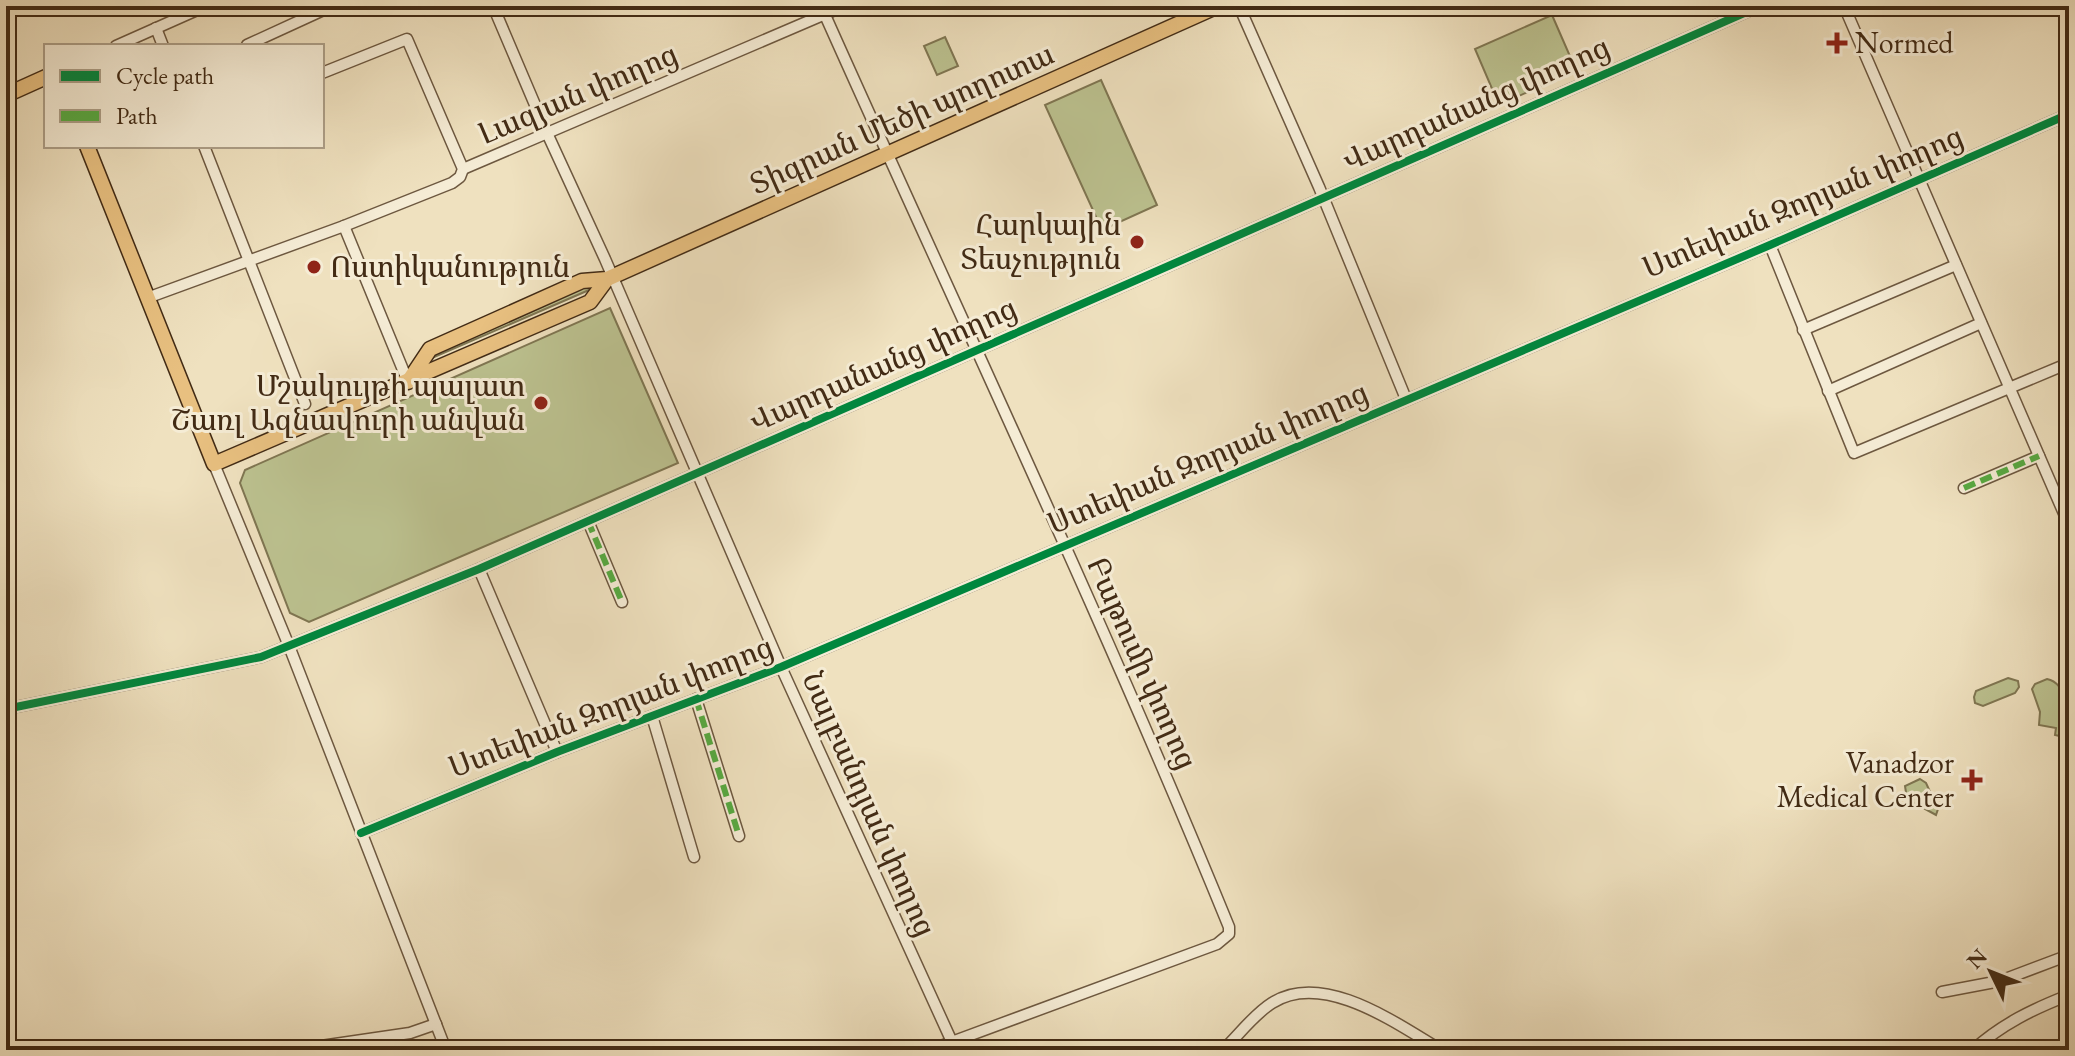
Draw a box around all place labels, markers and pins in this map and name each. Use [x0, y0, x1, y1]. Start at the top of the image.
place label: Normed [1855, 23, 1954, 62]
marker: Normed [1826, 32, 1848, 54]
place label: Հարկային Տեսչություն [960, 205, 1121, 278]
marker: Հարկային Տեսչություն [1128, 233, 1146, 251]
place label: Ոստիկանություն [330, 247, 570, 286]
marker: Ոստիկանություն [305, 258, 323, 276]
place label: Մշակույթի պալատ Շառլ Ազնավուրի անվան [171, 366, 525, 439]
marker: Մշակույթի պալատ Շառլ Ազնավուրի անվան [532, 394, 550, 412]
place label: Vanadzor Medical Center [1777, 743, 1954, 816]
marker: Vanadzor Medical Center [1961, 769, 1983, 791]

